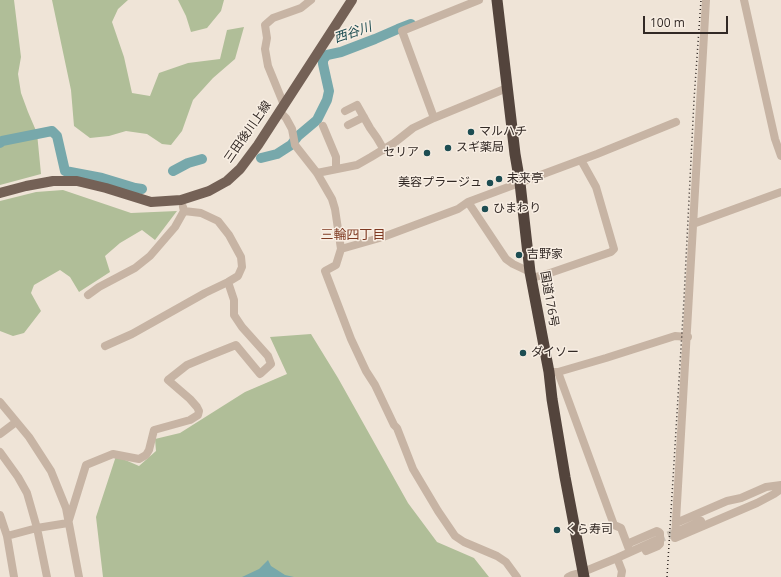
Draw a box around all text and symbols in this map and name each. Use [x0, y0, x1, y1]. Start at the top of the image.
scale bar [645, 8, 730, 34]
text: 100 m [650, 14, 685, 31]
water label: 西谷川 [332, 19, 374, 47]
street label: 三田後川上線 [221, 98, 275, 166]
place label: マルハチ [479, 125, 527, 139]
marker: マルハチ [466, 127, 476, 137]
place label: スギ薬局 [456, 141, 504, 155]
marker: スギ薬局 [443, 143, 453, 153]
place label: セリア [383, 146, 419, 160]
marker: セリア [422, 148, 432, 158]
place label: 未来亭 [507, 172, 543, 186]
marker: 未来亭 [494, 174, 504, 184]
place label: 美容プラージュ [398, 176, 482, 190]
marker: 美容プラージュ [485, 178, 495, 188]
place label: ひまわり [493, 202, 541, 216]
marker: ひまわり [480, 204, 490, 214]
district label: 三輪四丁目 [321, 227, 385, 243]
place label: 吉野家 [527, 248, 563, 262]
marker: 吉野家 [514, 250, 524, 260]
street label: 国道176号 [537, 270, 561, 328]
place label: ダイソー [531, 346, 579, 360]
marker: ダイソー [518, 348, 528, 358]
place label: くら寿司 [565, 523, 613, 537]
marker: くら寿司 [552, 525, 562, 535]

